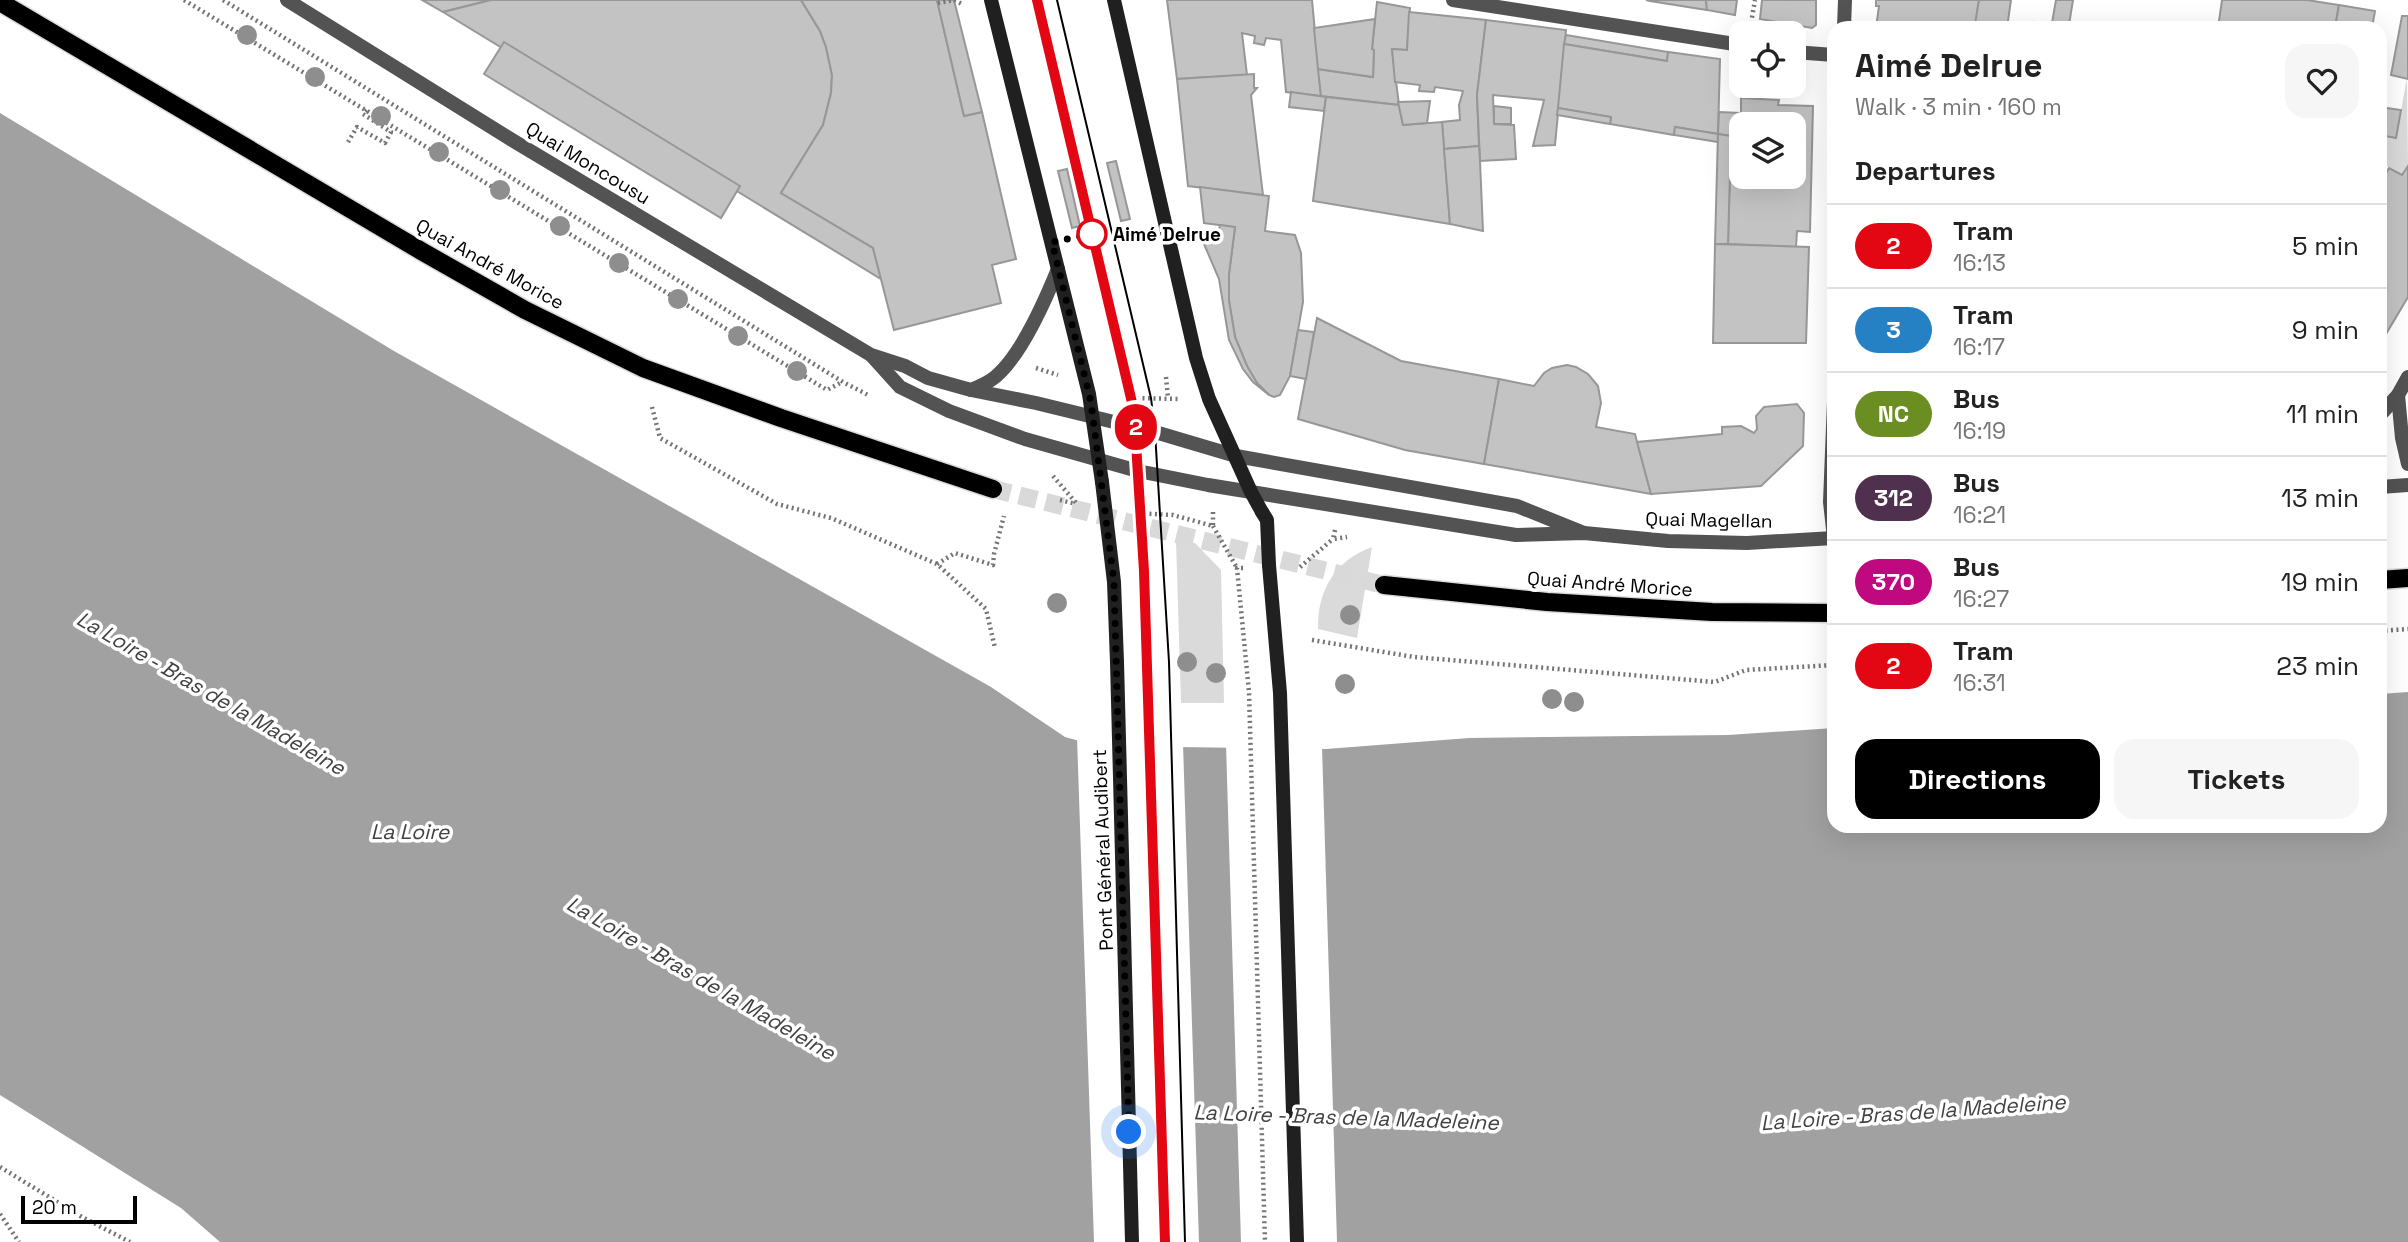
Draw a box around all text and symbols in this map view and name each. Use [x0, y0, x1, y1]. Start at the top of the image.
map controls [1729, 21, 1806, 189]
button: locate [1729, 21, 1806, 98]
button: heart [2285, 44, 2359, 118]
text: Aimé Delrue [1855, 45, 2043, 87]
text: Walk · 3 min · 160 m [1855, 92, 2062, 122]
button: layers [1729, 112, 1806, 189]
street label: Quai Moncousu [521, 116, 655, 210]
text: Departures [1855, 154, 1996, 188]
street label: Quai André Morice [411, 213, 569, 315]
text: Tram [1953, 214, 2014, 248]
marker: Aimé Delrue [1077, 219, 1107, 249]
place label: Aimé Delrue [1113, 222, 1221, 247]
text: 5 min [2292, 229, 2359, 263]
text: 2 [1886, 230, 1901, 261]
text: 16:13 [1953, 248, 2006, 278]
text: Tram [1953, 298, 2014, 332]
text: 9 min [2292, 313, 2359, 347]
text: 3 [1886, 314, 1901, 345]
text: 16:17 [1953, 332, 2005, 362]
text: Bus [1953, 382, 2000, 416]
text: 11 min [2286, 397, 2359, 431]
text: NC [1878, 398, 1909, 429]
line badge: 2 [1113, 404, 1159, 450]
text: 2 [1129, 411, 1143, 442]
text: 16:19 [1953, 416, 2006, 446]
text: Bus [1953, 466, 2000, 500]
text: 13 min [2281, 481, 2359, 515]
text: 312 [1874, 482, 1913, 513]
text: 16:21 [1953, 500, 2006, 530]
street label: Quai Magellan [1645, 506, 1773, 534]
text: Bus [1953, 550, 2000, 584]
text: 19 min [2281, 565, 2359, 599]
street label: Quai André Morice [1526, 566, 1694, 602]
text: 370 [1872, 566, 1915, 597]
text: 16:27 [1953, 584, 2009, 614]
water label: La Loire - Bras de la Madeleine [72, 605, 351, 782]
text: Tram [1953, 634, 2014, 668]
text: 23 min [2276, 649, 2359, 683]
text: 2 [1886, 650, 1901, 681]
text: 16:31 [1953, 668, 2006, 698]
button: Directions [1855, 739, 2100, 819]
button: Tickets [2114, 739, 2359, 819]
street label: Pont Général Audibert [1087, 749, 1119, 951]
water label: La Loire [371, 818, 451, 845]
water label: La Loire - Bras de la Madeleine [562, 890, 841, 1067]
water label: La Loire - Bras de la Madeleine [1760, 1088, 2068, 1136]
water label: La Loire - Bras de la Madeleine [1193, 1098, 1501, 1136]
your location [1111, 1114, 1146, 1149]
scale bar [21, 1193, 136, 1225]
text: 20 m [32, 1195, 77, 1220]

